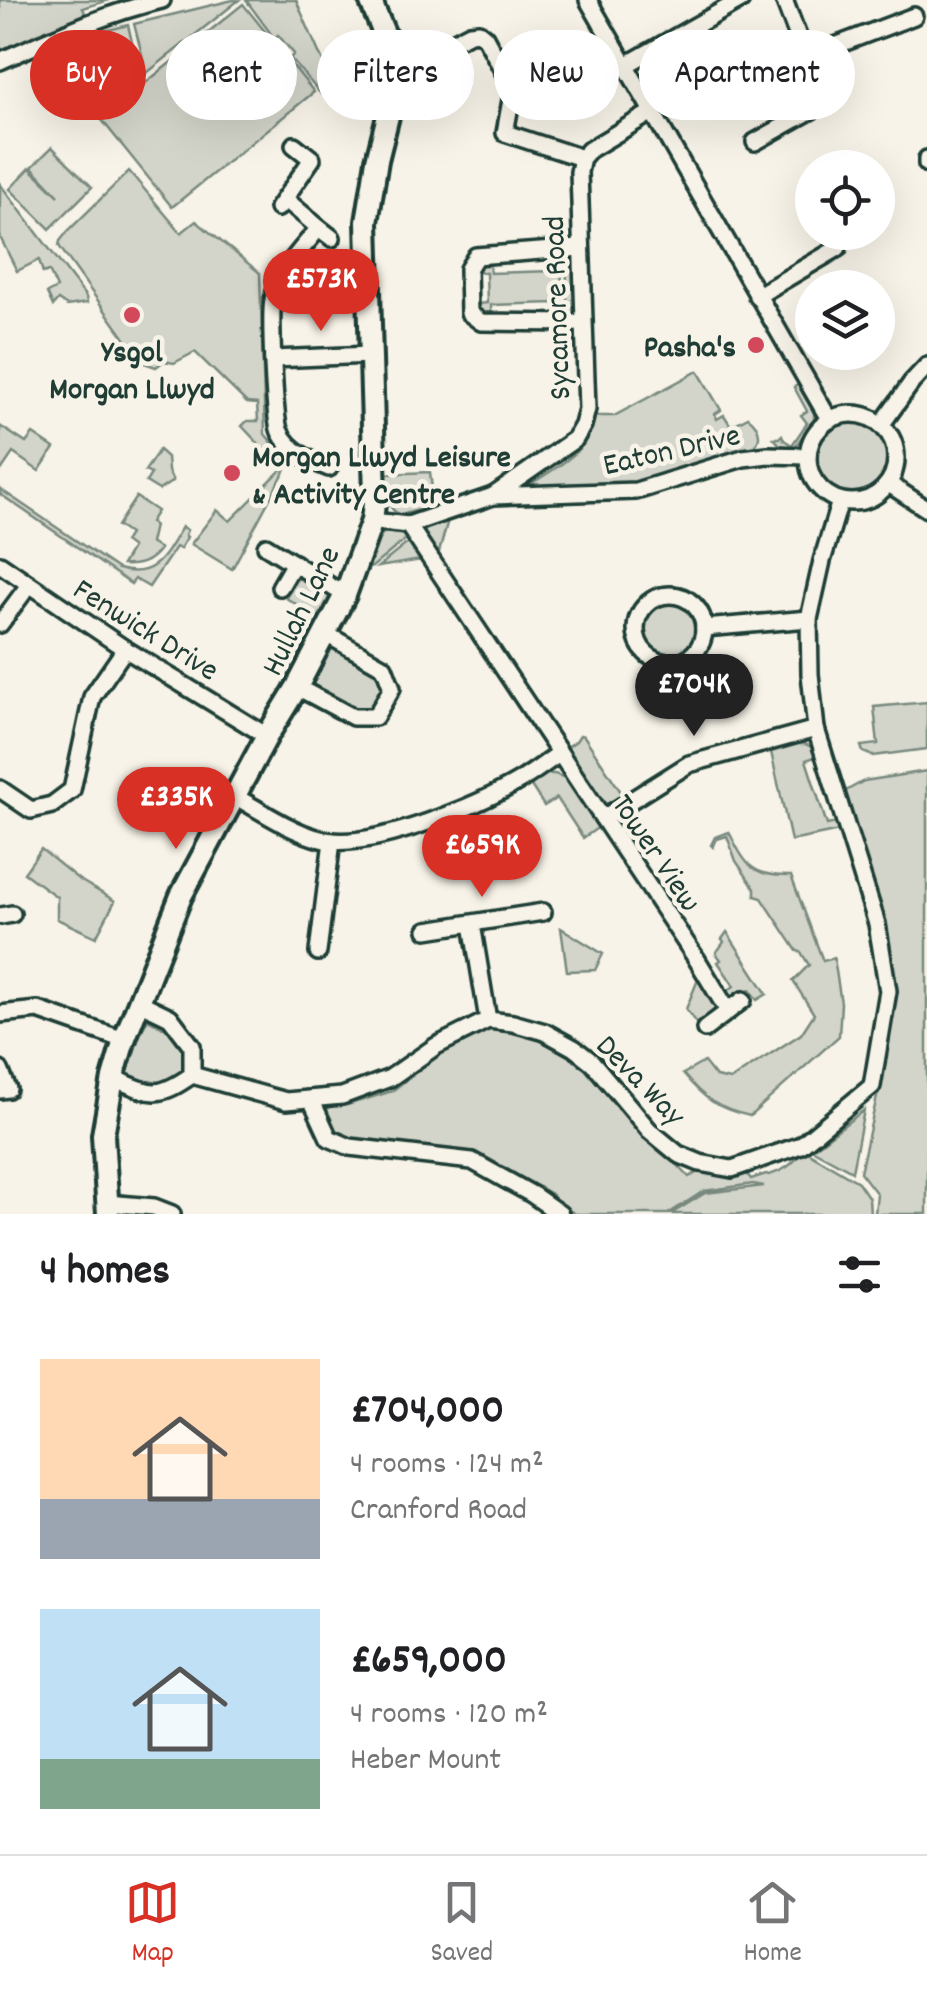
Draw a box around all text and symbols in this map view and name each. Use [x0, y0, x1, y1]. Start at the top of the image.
chip: Buy [30, 30, 146, 120]
chip: Rent [166, 30, 297, 120]
chip: Filters [317, 30, 474, 120]
chip: New [494, 30, 619, 120]
chip: Apartment [639, 30, 855, 120]
map controls [795, 150, 895, 370]
button: locate [795, 150, 895, 250]
street label: Sycamore Road [534, 215, 586, 401]
pin: £573K [251, 249, 391, 334]
text: £573K [285, 258, 357, 304]
button: layers [795, 270, 895, 370]
marker: Ysgol Morgan Llwyd [121, 304, 143, 326]
place label: Pasha's [644, 327, 736, 373]
place label: Ysgol Morgan Llwyd [49, 332, 215, 415]
marker: Pasha's [745, 334, 767, 356]
street label: Eaton Drive [599, 415, 745, 491]
place label: Morgan Llwyd Leisure & Activity Centre [252, 437, 511, 520]
marker: Morgan Llwyd Leisure & Activity Centre [221, 462, 243, 484]
street label: Hullah Lane [252, 539, 355, 685]
street label: Fenwick Drive [62, 569, 226, 695]
pin: £704K [624, 654, 764, 739]
text: £704K [657, 663, 731, 709]
pin: £335K [106, 767, 246, 852]
text: £335K [139, 776, 213, 822]
street label: Tower View [597, 786, 710, 923]
pin: £659K [412, 815, 552, 900]
text: £659K [444, 824, 520, 870]
street label: Deva Way [583, 1026, 695, 1140]
text: 4 homes [40, 1244, 170, 1304]
icon: filters [832, 1247, 887, 1302]
text: £704,000 [350, 1383, 504, 1443]
icon: home [120, 1399, 240, 1519]
text: 4 rooms · 124 m² [350, 1443, 544, 1489]
text: Cranford Road [350, 1489, 527, 1535]
text: £659,000 [350, 1633, 507, 1693]
icon: home [120, 1649, 240, 1769]
text: 4 rooms · 120 m² [350, 1693, 548, 1739]
text: Heber Mount [350, 1739, 501, 1785]
tab: Map [125, 1875, 180, 1975]
tab: Saved [431, 1875, 493, 1975]
tab: Home [743, 1875, 802, 1975]

